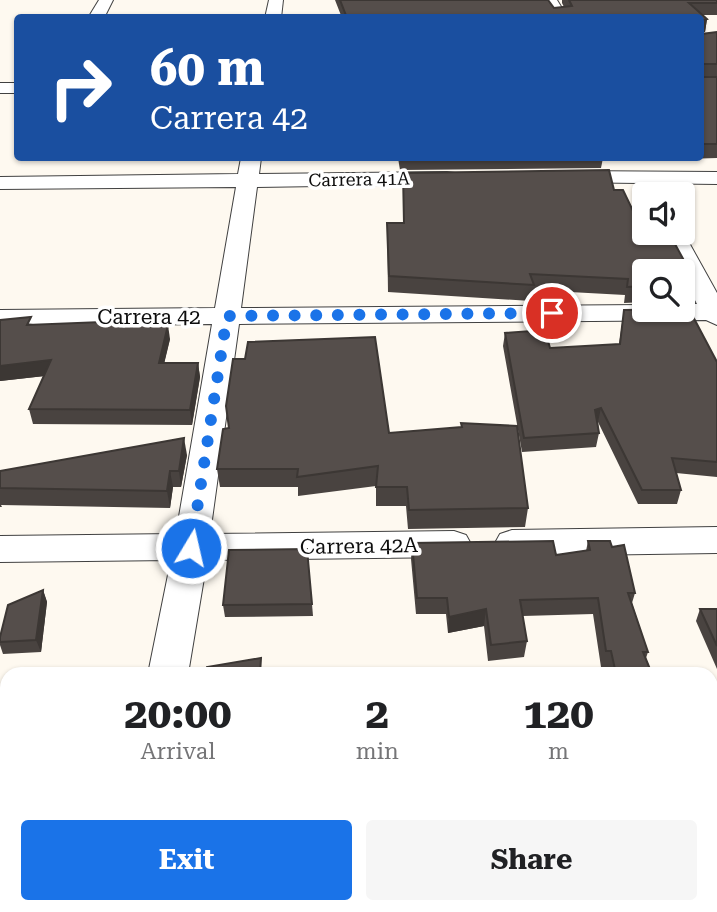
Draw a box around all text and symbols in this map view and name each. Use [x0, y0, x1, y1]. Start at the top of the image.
text: 60 m [150, 40, 265, 97]
icon: right [35, 42, 126, 133]
text: Carrera 42 [150, 99, 308, 137]
street label: Carrera 41A [308, 168, 410, 190]
map controls [632, 182, 695, 322]
button: sound [632, 182, 695, 245]
button: search [632, 259, 695, 322]
pin [522, 283, 582, 343]
icon: arrive [533, 294, 571, 332]
street label: Carrera 42 [97, 305, 201, 329]
position arrow [154, 511, 228, 585]
street label: Carrera 42A [300, 533, 419, 559]
text: 20:00 [124, 689, 231, 738]
text: 2 [366, 689, 389, 738]
text: 120 [523, 689, 594, 738]
text: Arrival [140, 738, 215, 765]
text: min [356, 738, 399, 765]
text: m [548, 738, 569, 765]
button: Exit [21, 820, 352, 900]
button: Share [366, 820, 697, 900]

